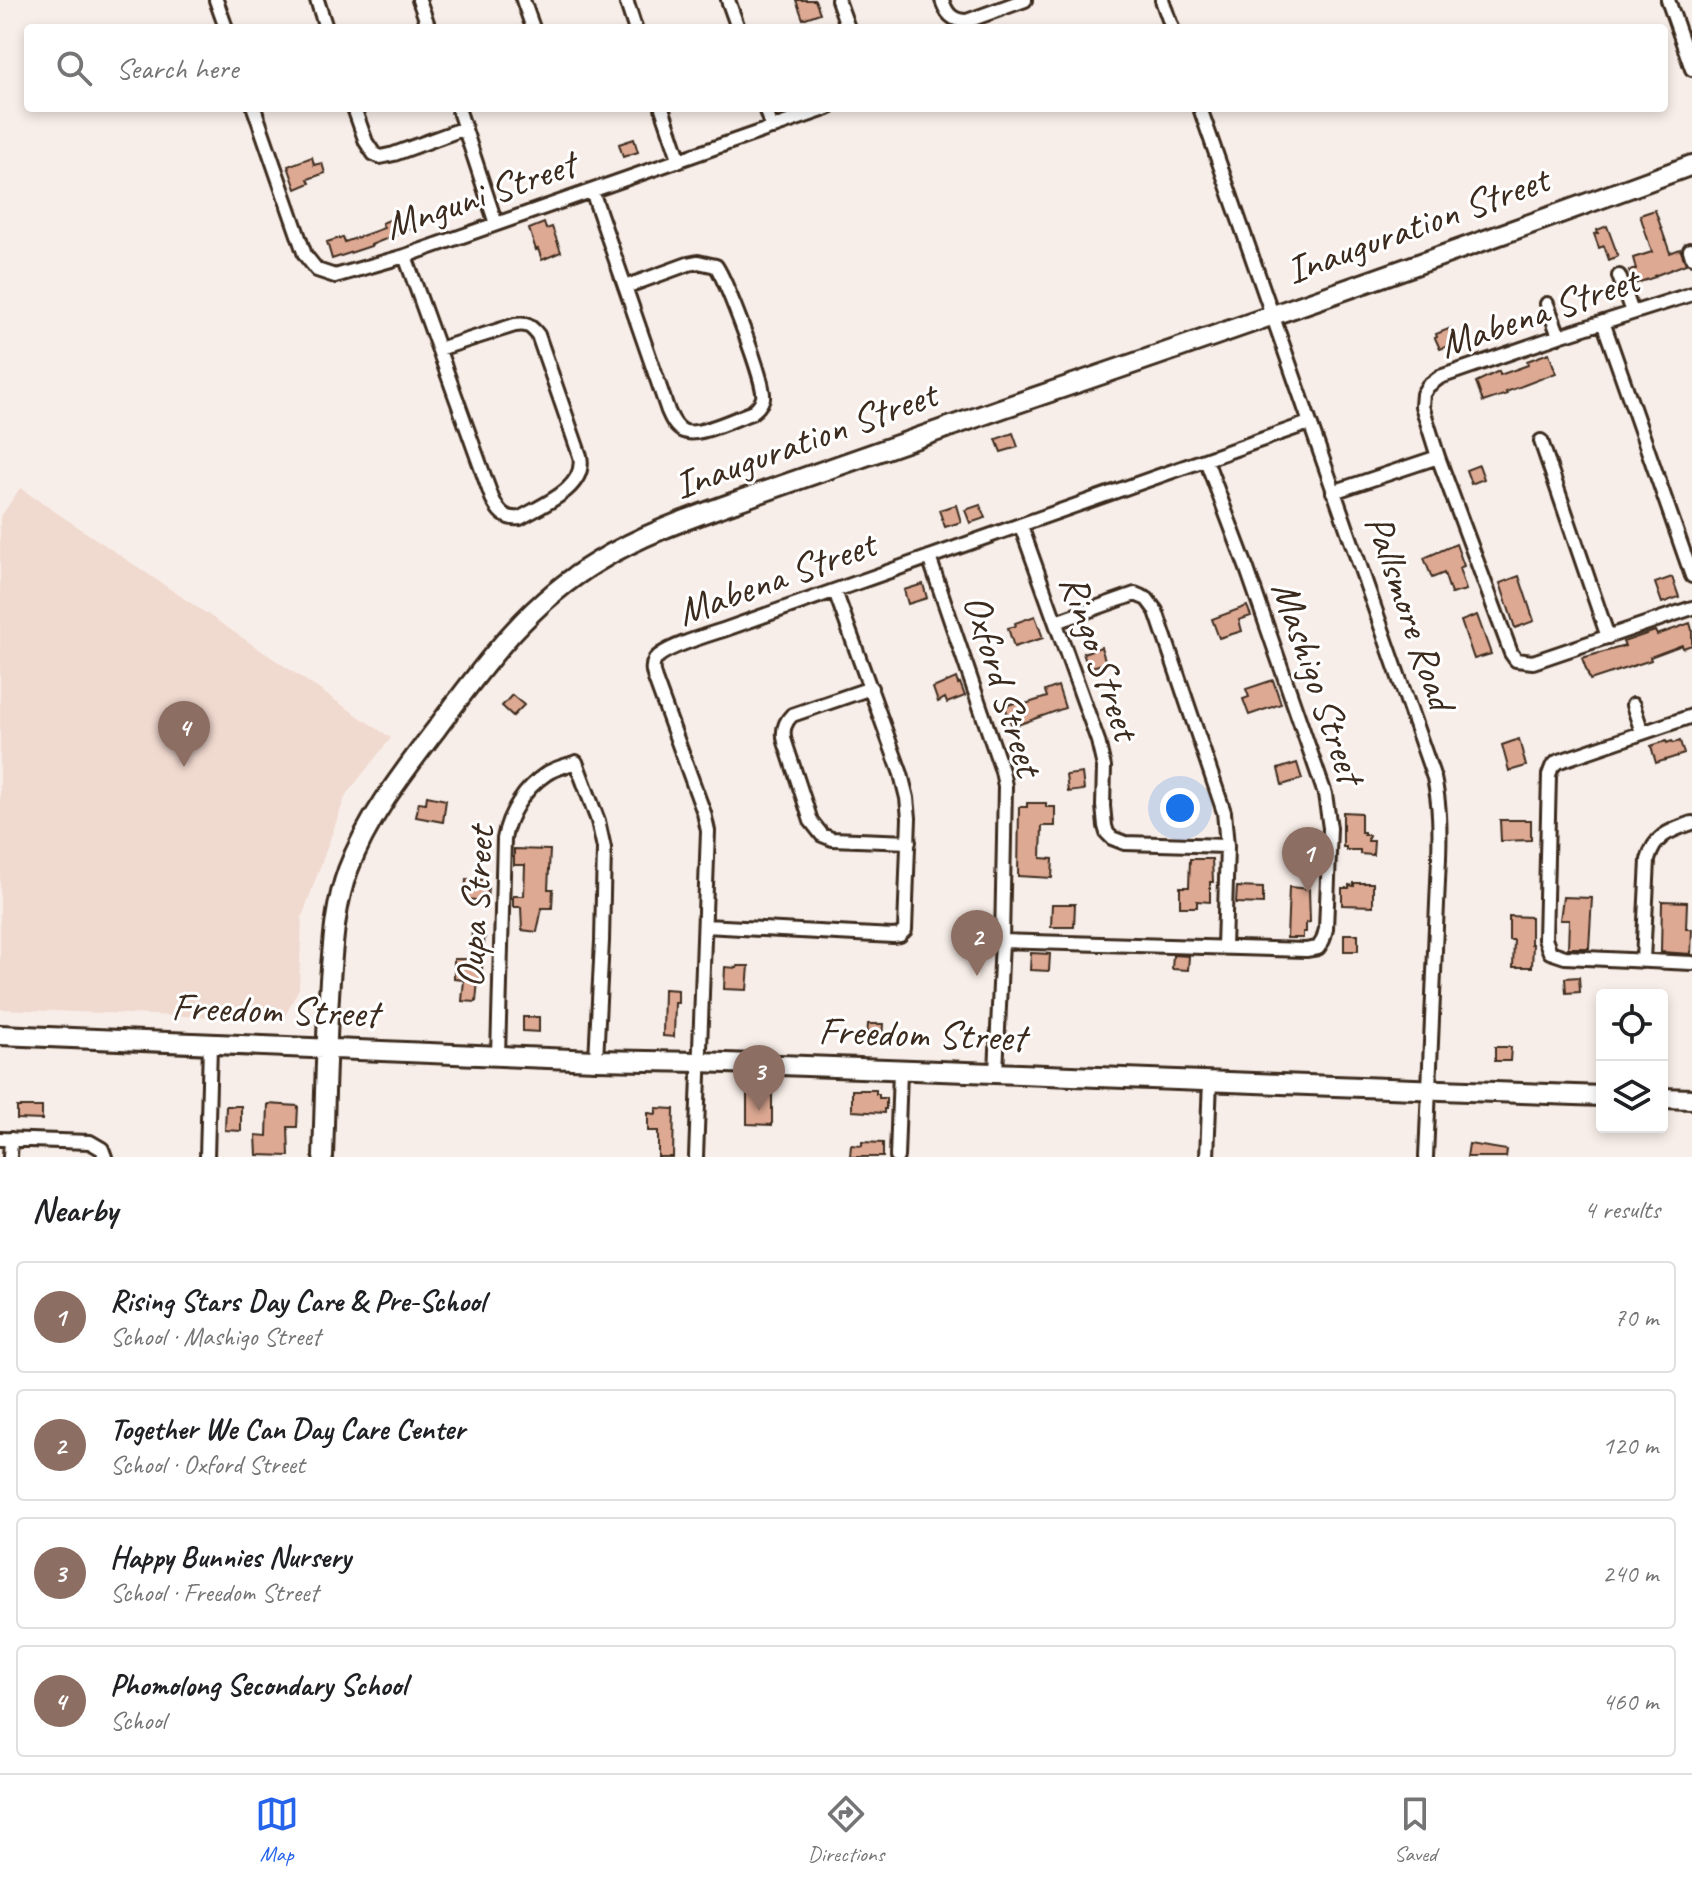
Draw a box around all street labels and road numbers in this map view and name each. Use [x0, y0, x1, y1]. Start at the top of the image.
street label: Mnguni Street [378, 137, 587, 251]
street label: Inauguration Street [1279, 153, 1559, 296]
street label: Mabena Street [1433, 253, 1649, 369]
street label: Inauguration Street [667, 368, 947, 511]
street label: Pallsmore Road [1353, 508, 1468, 721]
street label: Mabena Street [670, 518, 885, 637]
street label: Ringo Street [1048, 568, 1153, 750]
street label: Mashigo Street [1260, 574, 1378, 795]
street label: Oxford Street [952, 588, 1055, 785]
street label: Oupa Street [444, 821, 506, 989]
street label: Freedom Street [171, 981, 385, 1039]
street label: Freedom Street [818, 1005, 1032, 1063]

